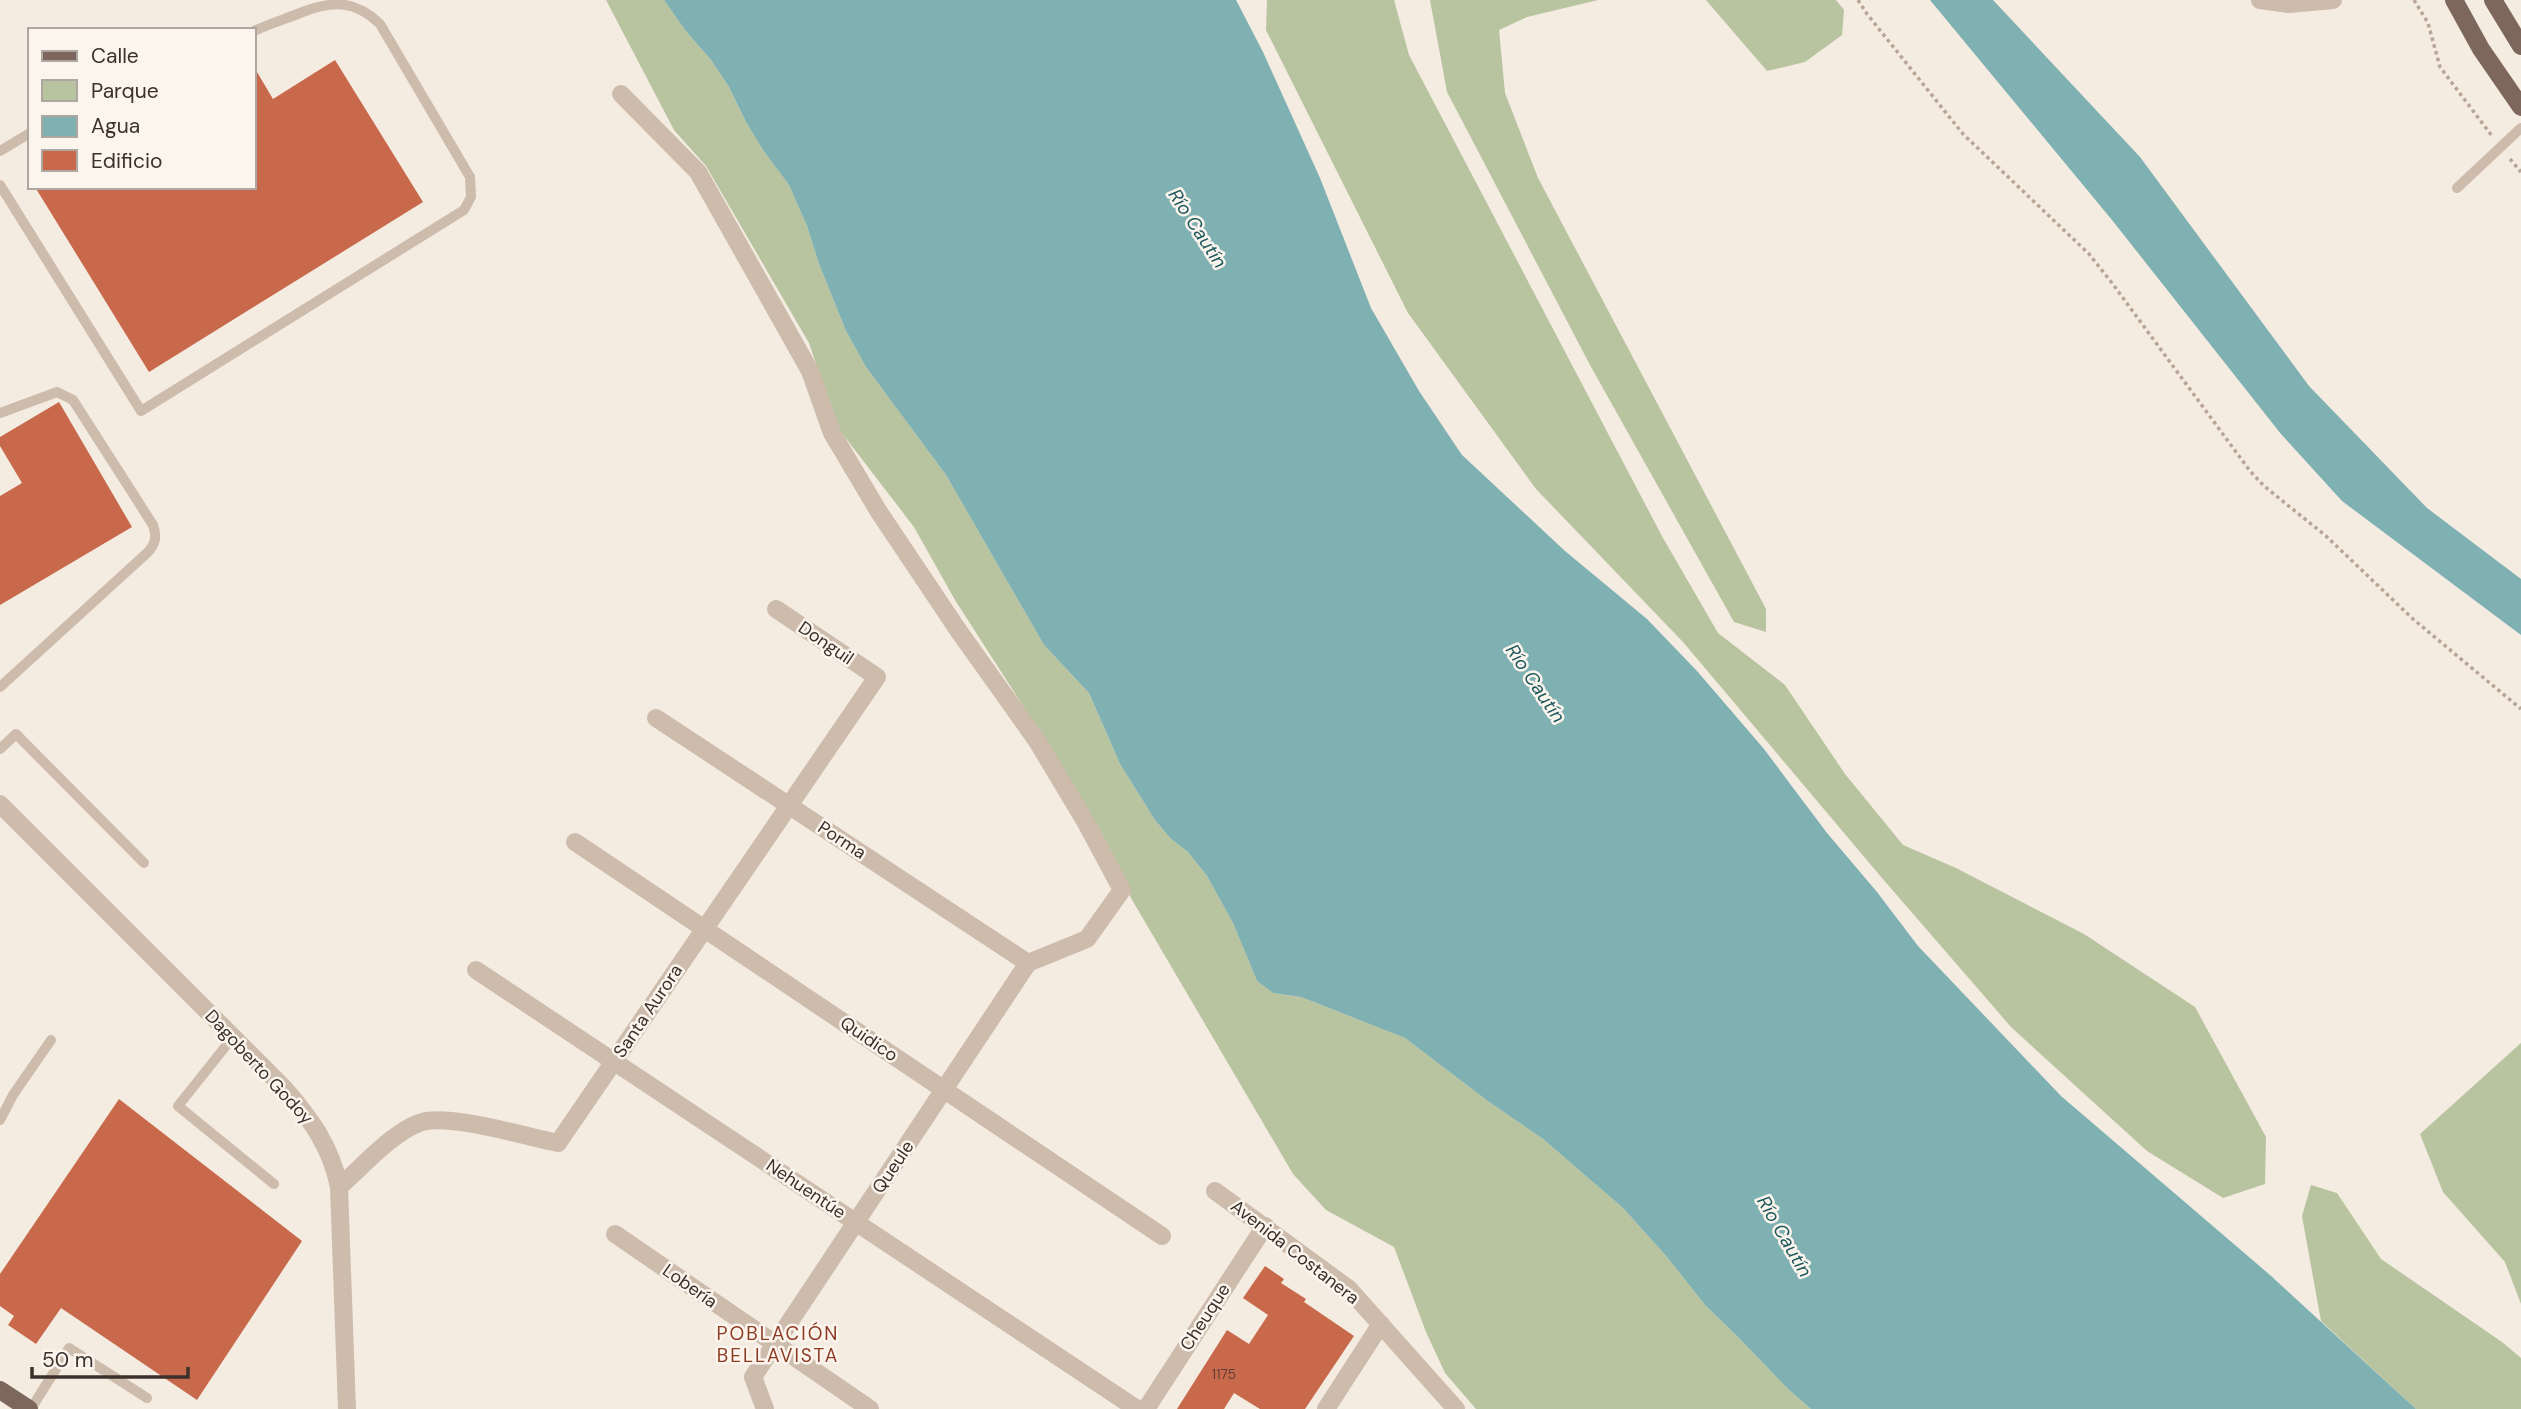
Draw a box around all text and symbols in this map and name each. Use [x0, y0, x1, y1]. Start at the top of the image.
legend [28, 28, 256, 189]
text: Calle [91, 42, 139, 70]
text: Parque [91, 77, 159, 105]
text: Agua [91, 112, 140, 140]
text: Edificio [91, 147, 162, 175]
water label: Río Cautín [1163, 184, 1233, 273]
street label: Donguil [794, 616, 858, 670]
water label: Río Cautín [1500, 639, 1571, 728]
street label: Porma [813, 815, 871, 865]
street label: Santa Aurora [608, 960, 688, 1062]
street label: Dagoberto Godoy [200, 1005, 318, 1129]
street label: Quidico [835, 1011, 903, 1067]
street label: Queule [867, 1136, 919, 1198]
street label: Nehuentúe [761, 1153, 851, 1225]
water label: Río Cautín [1751, 1191, 1818, 1281]
street label: Avenida Costanera [1226, 1194, 1364, 1310]
street label: Lobería [658, 1258, 722, 1314]
street label: Cheuque [1174, 1279, 1236, 1355]
district label: POBLACIÓN BELLAVISTA [717, 1321, 839, 1368]
scale bar [32, 1336, 187, 1380]
text: 50 m [42, 1346, 93, 1374]
house number: 1175 [1212, 1365, 1236, 1383]

